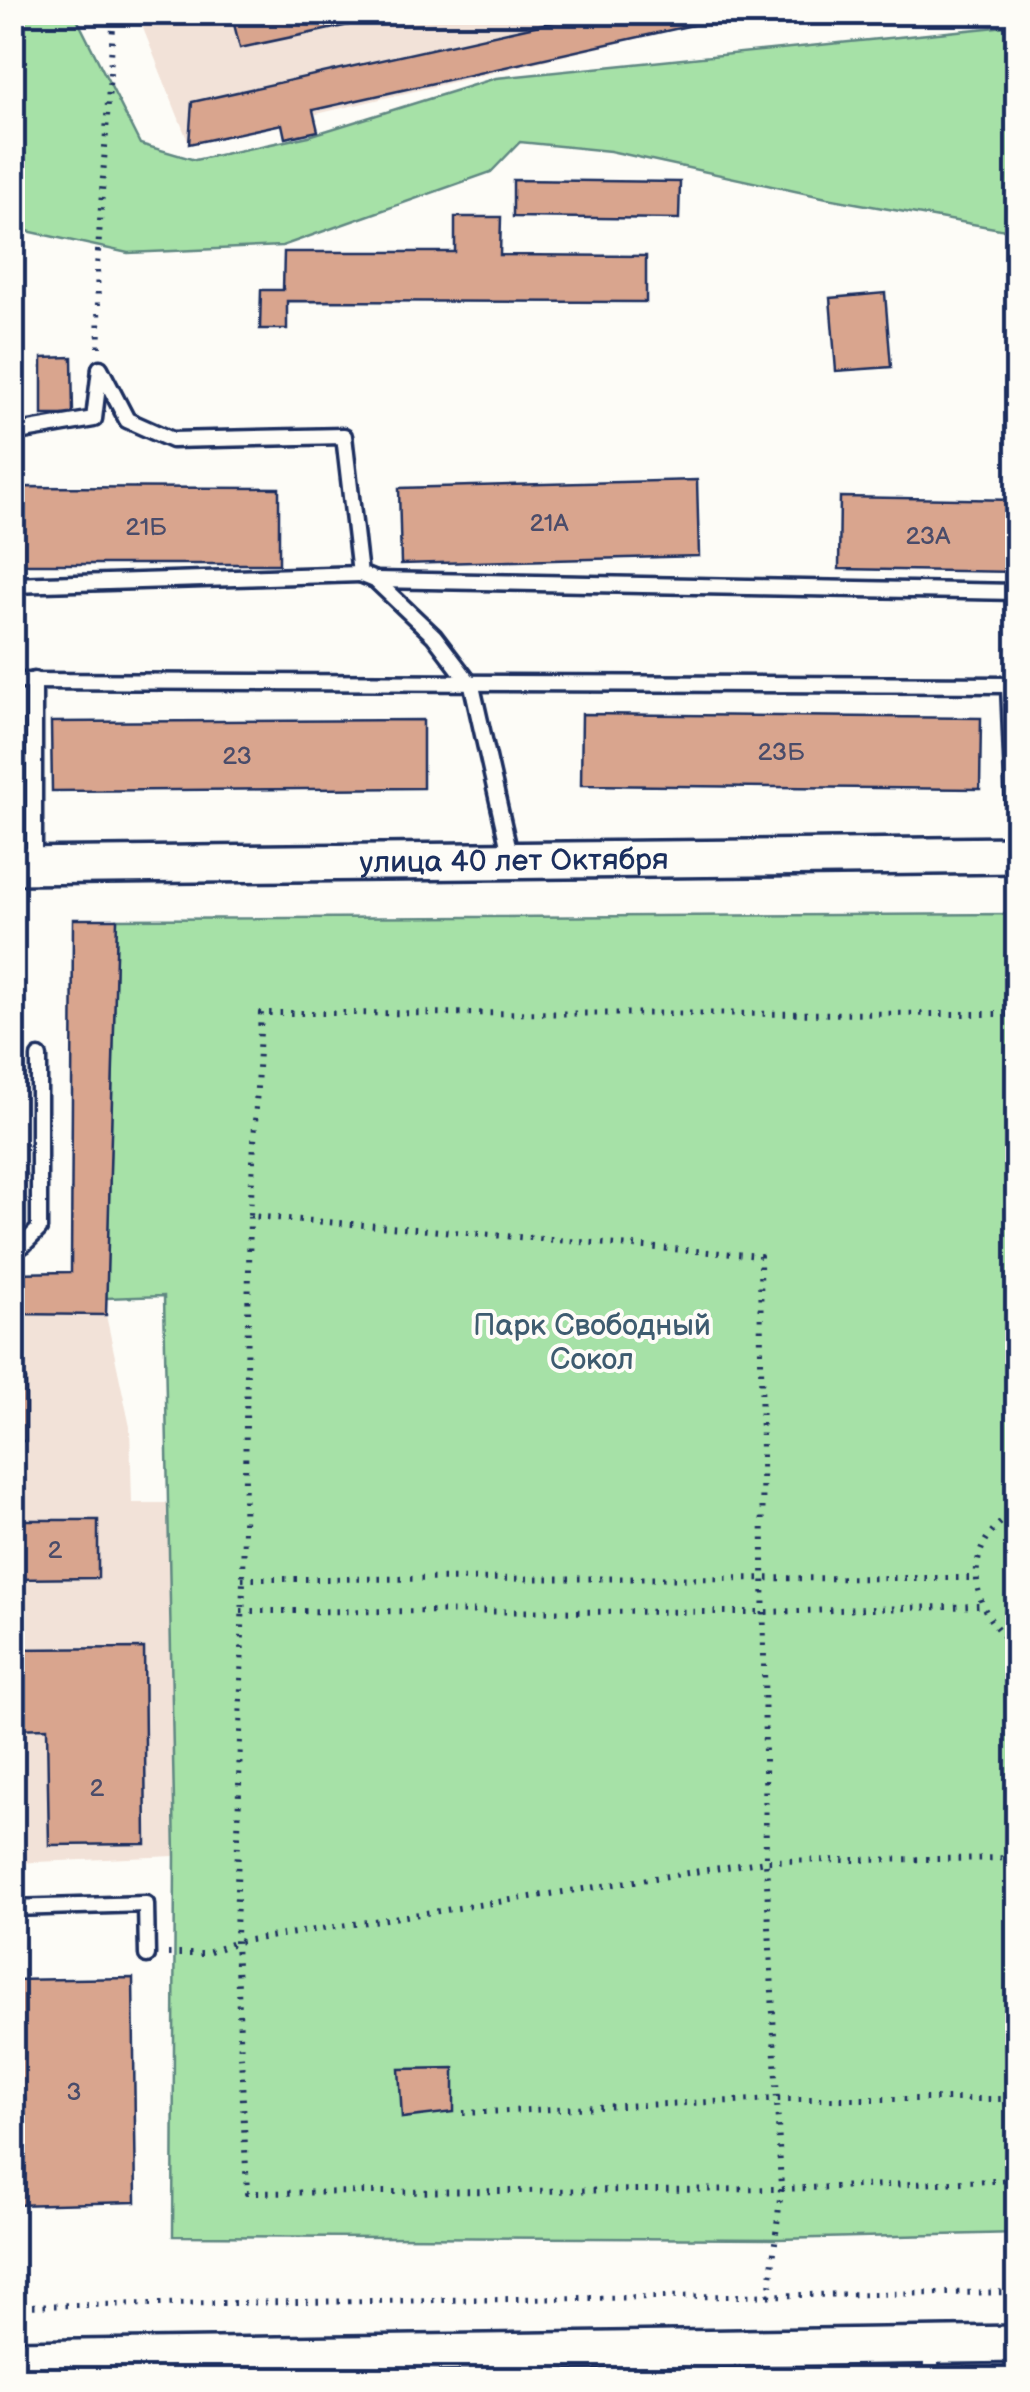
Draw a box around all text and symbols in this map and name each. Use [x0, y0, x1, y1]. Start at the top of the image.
house number: 21А [529, 508, 569, 539]
house number: 21Б [125, 512, 167, 543]
house number: 23А [906, 521, 951, 552]
house number: 23Б [758, 737, 805, 768]
house number: 23 [222, 741, 252, 772]
street label: улица 40 лет Октября [359, 842, 669, 881]
park label: Парк Свободный Сокол [473, 1308, 711, 1378]
house number: 2 [48, 1535, 63, 1566]
house number: 2 [90, 1773, 105, 1804]
house number: 3 [66, 2077, 82, 2108]

